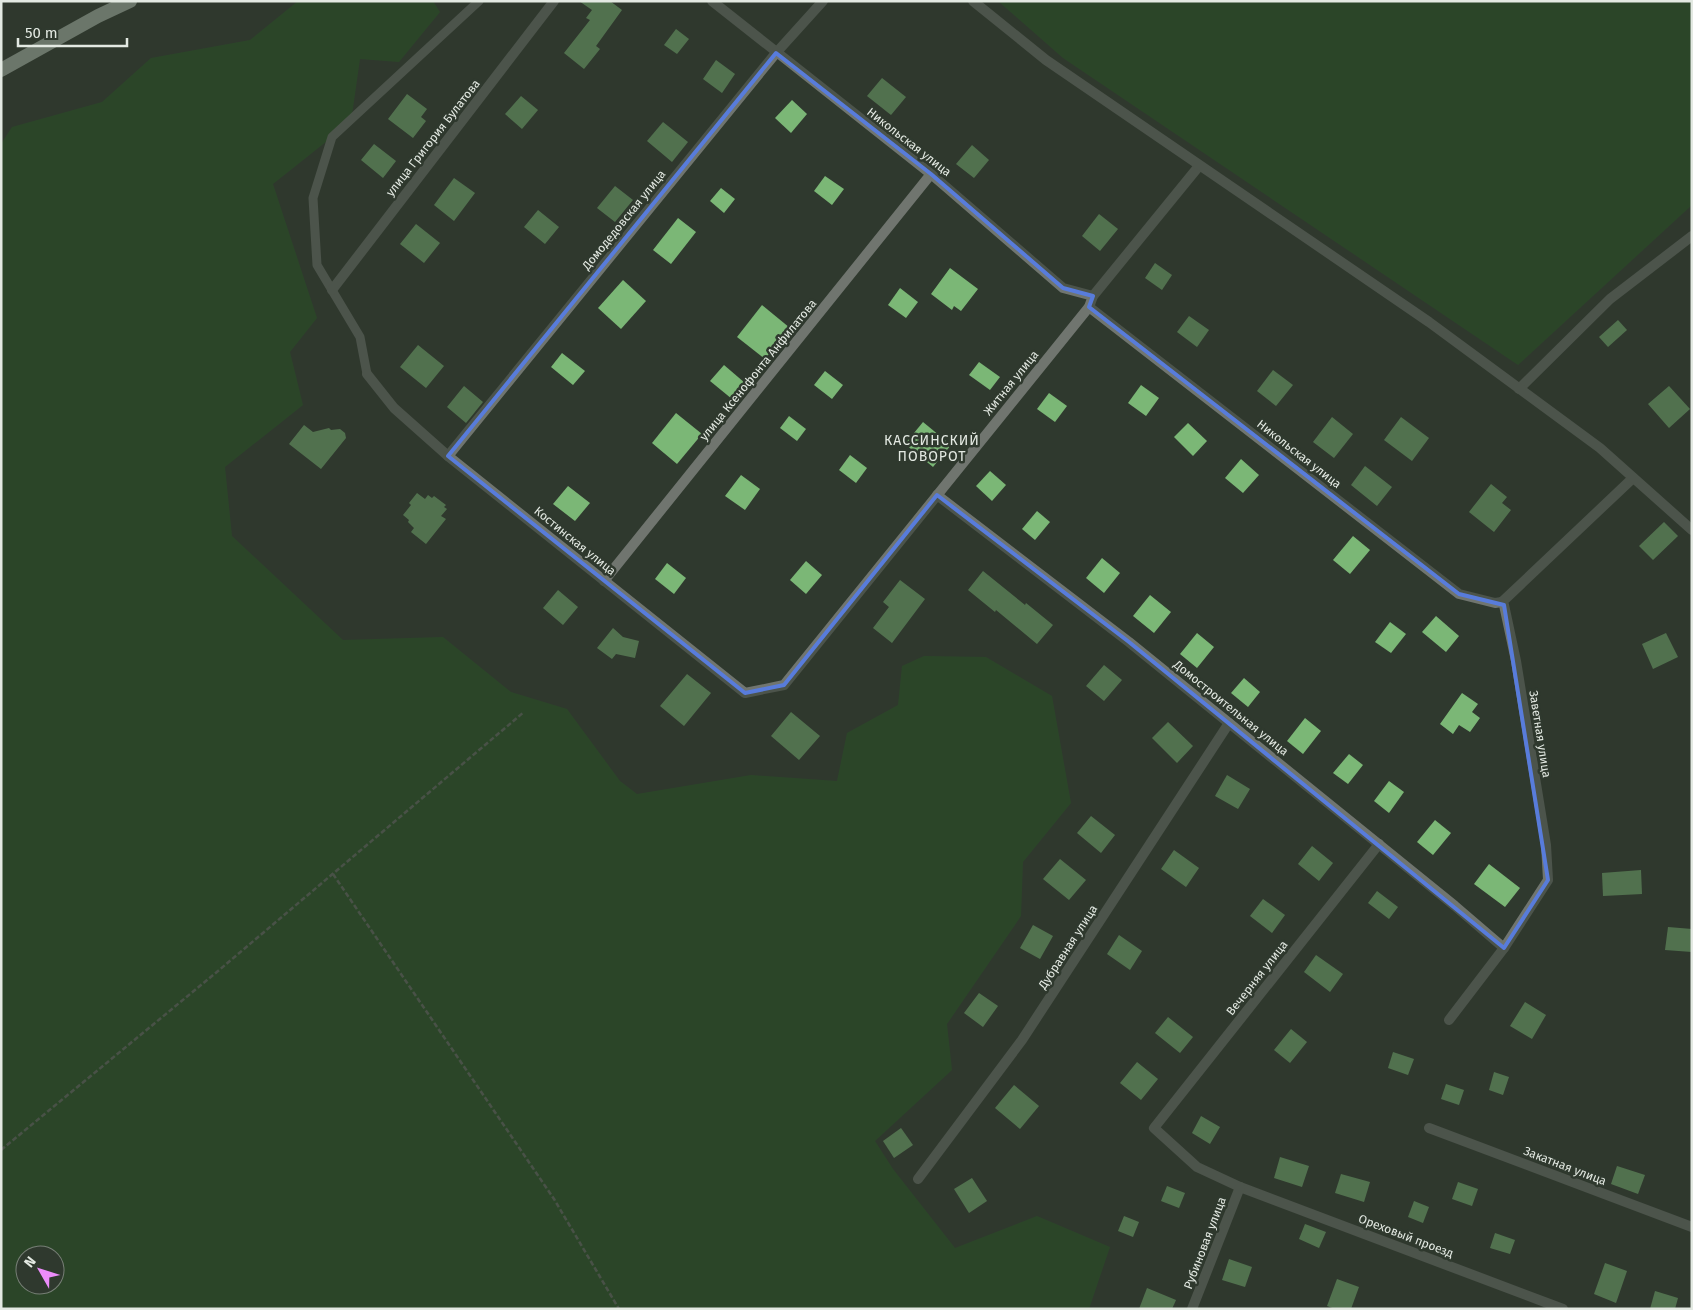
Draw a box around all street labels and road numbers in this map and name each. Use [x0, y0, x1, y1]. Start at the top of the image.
street label: улица Григория Булатова [383, 77, 483, 199]
street label: Никольская улица [864, 105, 954, 179]
street label: Домодедовская улица [579, 167, 669, 273]
street label: улица Ксенофонта Анфилатова [697, 297, 819, 443]
street label: Житная улица [981, 348, 1041, 418]
street label: Никольская улица [1254, 417, 1344, 491]
street label: Костинская улица [531, 504, 619, 578]
street label: Домостроительная улица [1170, 657, 1291, 759]
street label: Заветная улица [1526, 689, 1554, 779]
street label: Дубравная улица [1035, 902, 1100, 992]
street label: Вечерняя улица [1223, 938, 1291, 1018]
street label: Закатная улица [1522, 1144, 1608, 1188]
street label: Рубиновая улица [1181, 1195, 1229, 1291]
street label: Ореховый проезд [1357, 1211, 1456, 1261]

